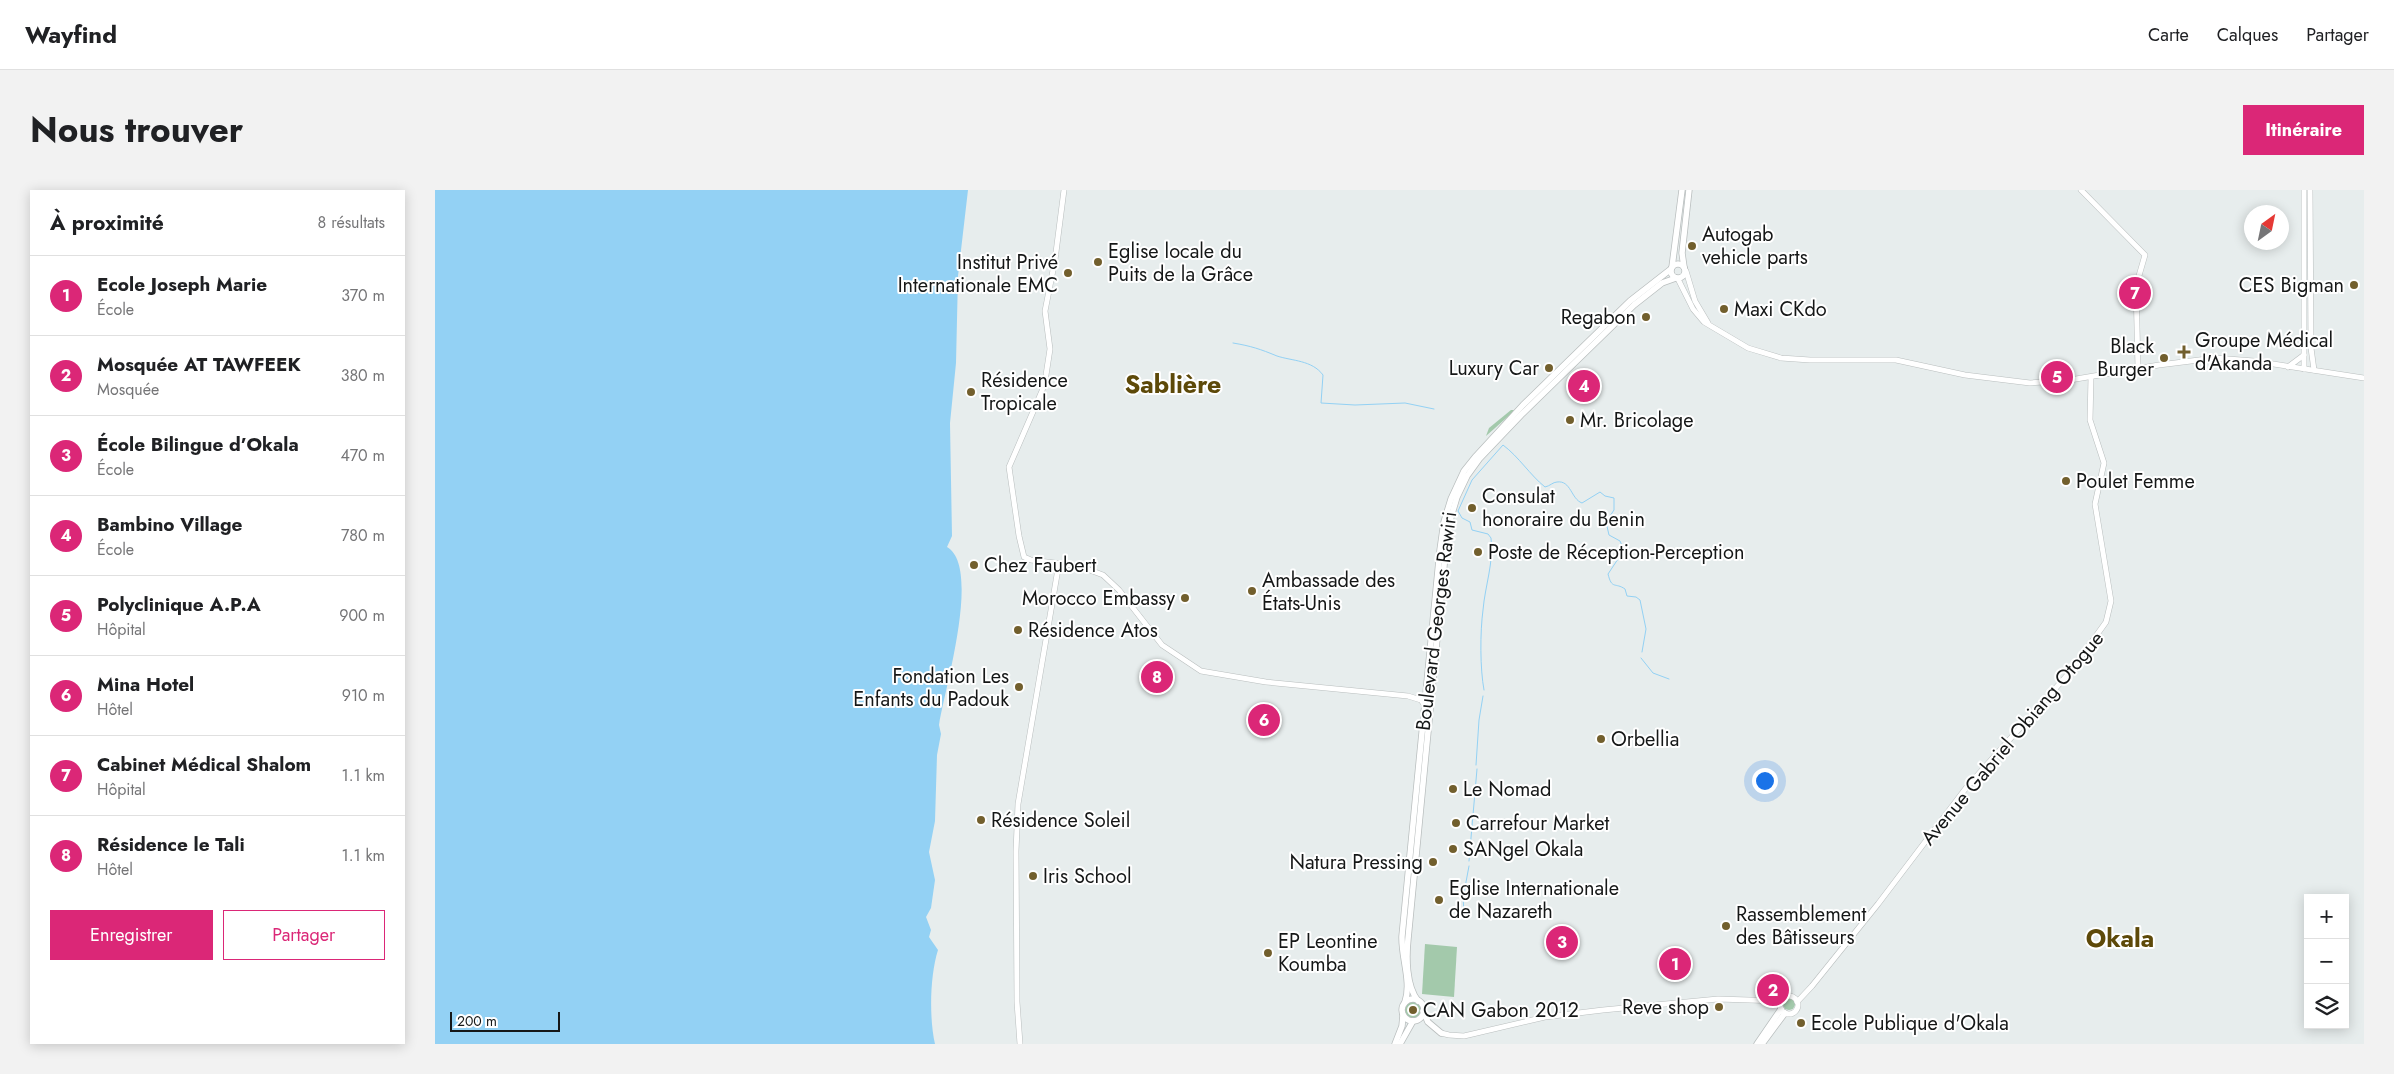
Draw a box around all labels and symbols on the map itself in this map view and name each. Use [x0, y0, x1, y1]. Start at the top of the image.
north arrow [2244, 205, 2289, 250]
place label: Autogab vehicle parts [1702, 220, 1808, 272]
place label: Eglise locale du Puits de la Grâce [1108, 237, 1253, 289]
marker: Autogab vehicle parts [1686, 240, 1698, 252]
place label: Institut Privé Internationale EMC [898, 248, 1058, 300]
marker: Eglise locale du Puits de la Grâce [1092, 256, 1104, 268]
marker: Institut Privé Internationale EMC [1062, 267, 1074, 279]
place label: CES Bigman [2239, 271, 2344, 300]
pin: 7 [2119, 274, 2151, 312]
marker: CES Bigman [2348, 279, 2360, 291]
place label: Maxi CKdo [1734, 295, 1827, 324]
place label: Regabon [1561, 303, 1636, 332]
marker: Maxi CKdo [1718, 303, 1730, 315]
marker: Regabon [1640, 311, 1652, 323]
place label: Groupe Médical d'Akanda [2195, 326, 2333, 378]
place label: Black Burger [2097, 332, 2154, 384]
marker: Groupe Médical d'Akanda [2177, 345, 2191, 359]
marker: Black Burger [2158, 352, 2170, 364]
place label: Luxury Car [1449, 354, 1539, 383]
pin: 5 [2041, 358, 2073, 396]
marker: Luxury Car [1543, 362, 1555, 374]
place label: Résidence Tropicale [981, 366, 1068, 418]
district label: Sablière [1125, 366, 1221, 402]
pin: 4 [1568, 367, 1600, 405]
marker: Résidence Tropicale [965, 386, 977, 398]
place label: Mr. Bricolage [1580, 406, 1693, 435]
marker: Mr. Bricolage [1564, 414, 1576, 426]
place label: Poulet Femme [2076, 467, 2195, 496]
marker: Poulet Femme [2060, 475, 2072, 487]
place label: Consulat honoraire du Benin [1482, 482, 1645, 534]
marker: Consulat honoraire du Benin [1466, 502, 1478, 514]
street label: Boulevard Georges Rawiri [1409, 510, 1464, 732]
place label: Poste de Réception-Perception [1488, 538, 1744, 567]
marker: Poste de Réception-Perception [1472, 546, 1484, 558]
place label: Chez Faubert [984, 551, 1096, 580]
marker: Chez Faubert [968, 559, 980, 571]
place label: Ambassade des États-Unis [1262, 566, 1395, 618]
place label: Morocco Embassy [1022, 584, 1175, 613]
marker: Ambassade des États-Unis [1246, 585, 1258, 597]
marker: Morocco Embassy [1179, 592, 1191, 604]
place label: Résidence Atos [1028, 616, 1158, 645]
marker: Résidence Atos [1012, 624, 1024, 636]
street label: Avenue Gabriel Obiang Otogue [1914, 625, 2111, 852]
pin: 8 [1141, 658, 1173, 696]
place label: Fondation Les Enfants du Padouk [853, 662, 1009, 714]
marker: Fondation Les Enfants du Padouk [1013, 681, 1025, 693]
pin: 6 [1248, 701, 1280, 739]
place label: Orbellia [1611, 725, 1679, 754]
marker: Orbellia [1595, 733, 1607, 745]
your location [1752, 768, 1778, 794]
place label: Le Nomad [1463, 775, 1551, 804]
marker: Le Nomad [1447, 783, 1459, 795]
place label: Résidence Soleil [991, 806, 1130, 835]
place label: Carrefour Market [1466, 809, 1610, 838]
marker: Résidence Soleil [975, 814, 987, 826]
marker: Carrefour Market [1450, 817, 1462, 829]
place label: SANgel Okala [1463, 835, 1583, 864]
marker: SANgel Okala [1447, 843, 1459, 855]
place label: Natura Pressing [1289, 848, 1423, 877]
marker: Natura Pressing [1427, 856, 1439, 868]
place label: Iris School [1043, 862, 1131, 891]
marker: Iris School [1027, 870, 1039, 882]
place label: Eglise Internationale de Nazareth [1449, 874, 1619, 926]
marker: Eglise Internationale de Nazareth [1433, 894, 1445, 906]
place label: Rassemblement des Bâtisseurs [1736, 900, 1867, 952]
marker: Rassemblement des Bâtisseurs [1720, 920, 1732, 932]
district label: Okala [2086, 920, 2154, 956]
pin: 3 [1546, 923, 1578, 961]
place label: EP Leontine Koumba [1278, 927, 1377, 979]
pin: 1 [1659, 945, 1691, 983]
marker: EP Leontine Koumba [1262, 947, 1274, 959]
pin: 2 [1757, 971, 1789, 1009]
place label: Reve shop [1622, 993, 1709, 1022]
place label: CAN Gabon 2012 [1423, 996, 1579, 1025]
marker: Reve shop [1713, 1001, 1725, 1013]
marker: CAN Gabon 2012 [1407, 1004, 1419, 1016]
scale bar [450, 1009, 560, 1032]
place label: Ecole Publique d'Okala [1811, 1009, 2009, 1038]
marker: Ecole Publique d'Okala [1795, 1017, 1807, 1029]

